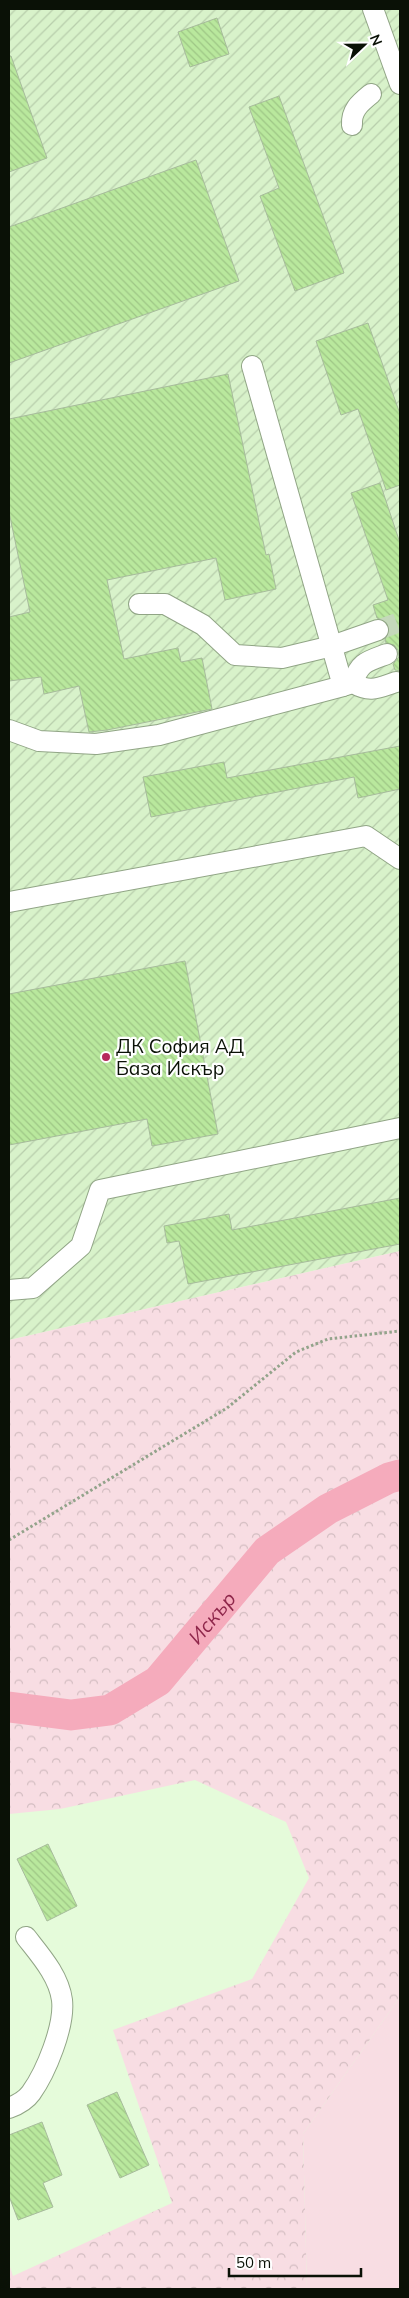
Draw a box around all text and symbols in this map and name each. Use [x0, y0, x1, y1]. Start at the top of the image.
north arrow [339, 20, 389, 70]
text: N [366, 32, 386, 48]
place label: ДК София АД База Искър [116, 1034, 244, 1080]
marker: ДК София АД База Искър [100, 1051, 112, 1063]
water label: Искър [182, 1586, 240, 1649]
scale bar [229, 2246, 362, 2278]
text: 50 m [236, 2253, 271, 2272]

